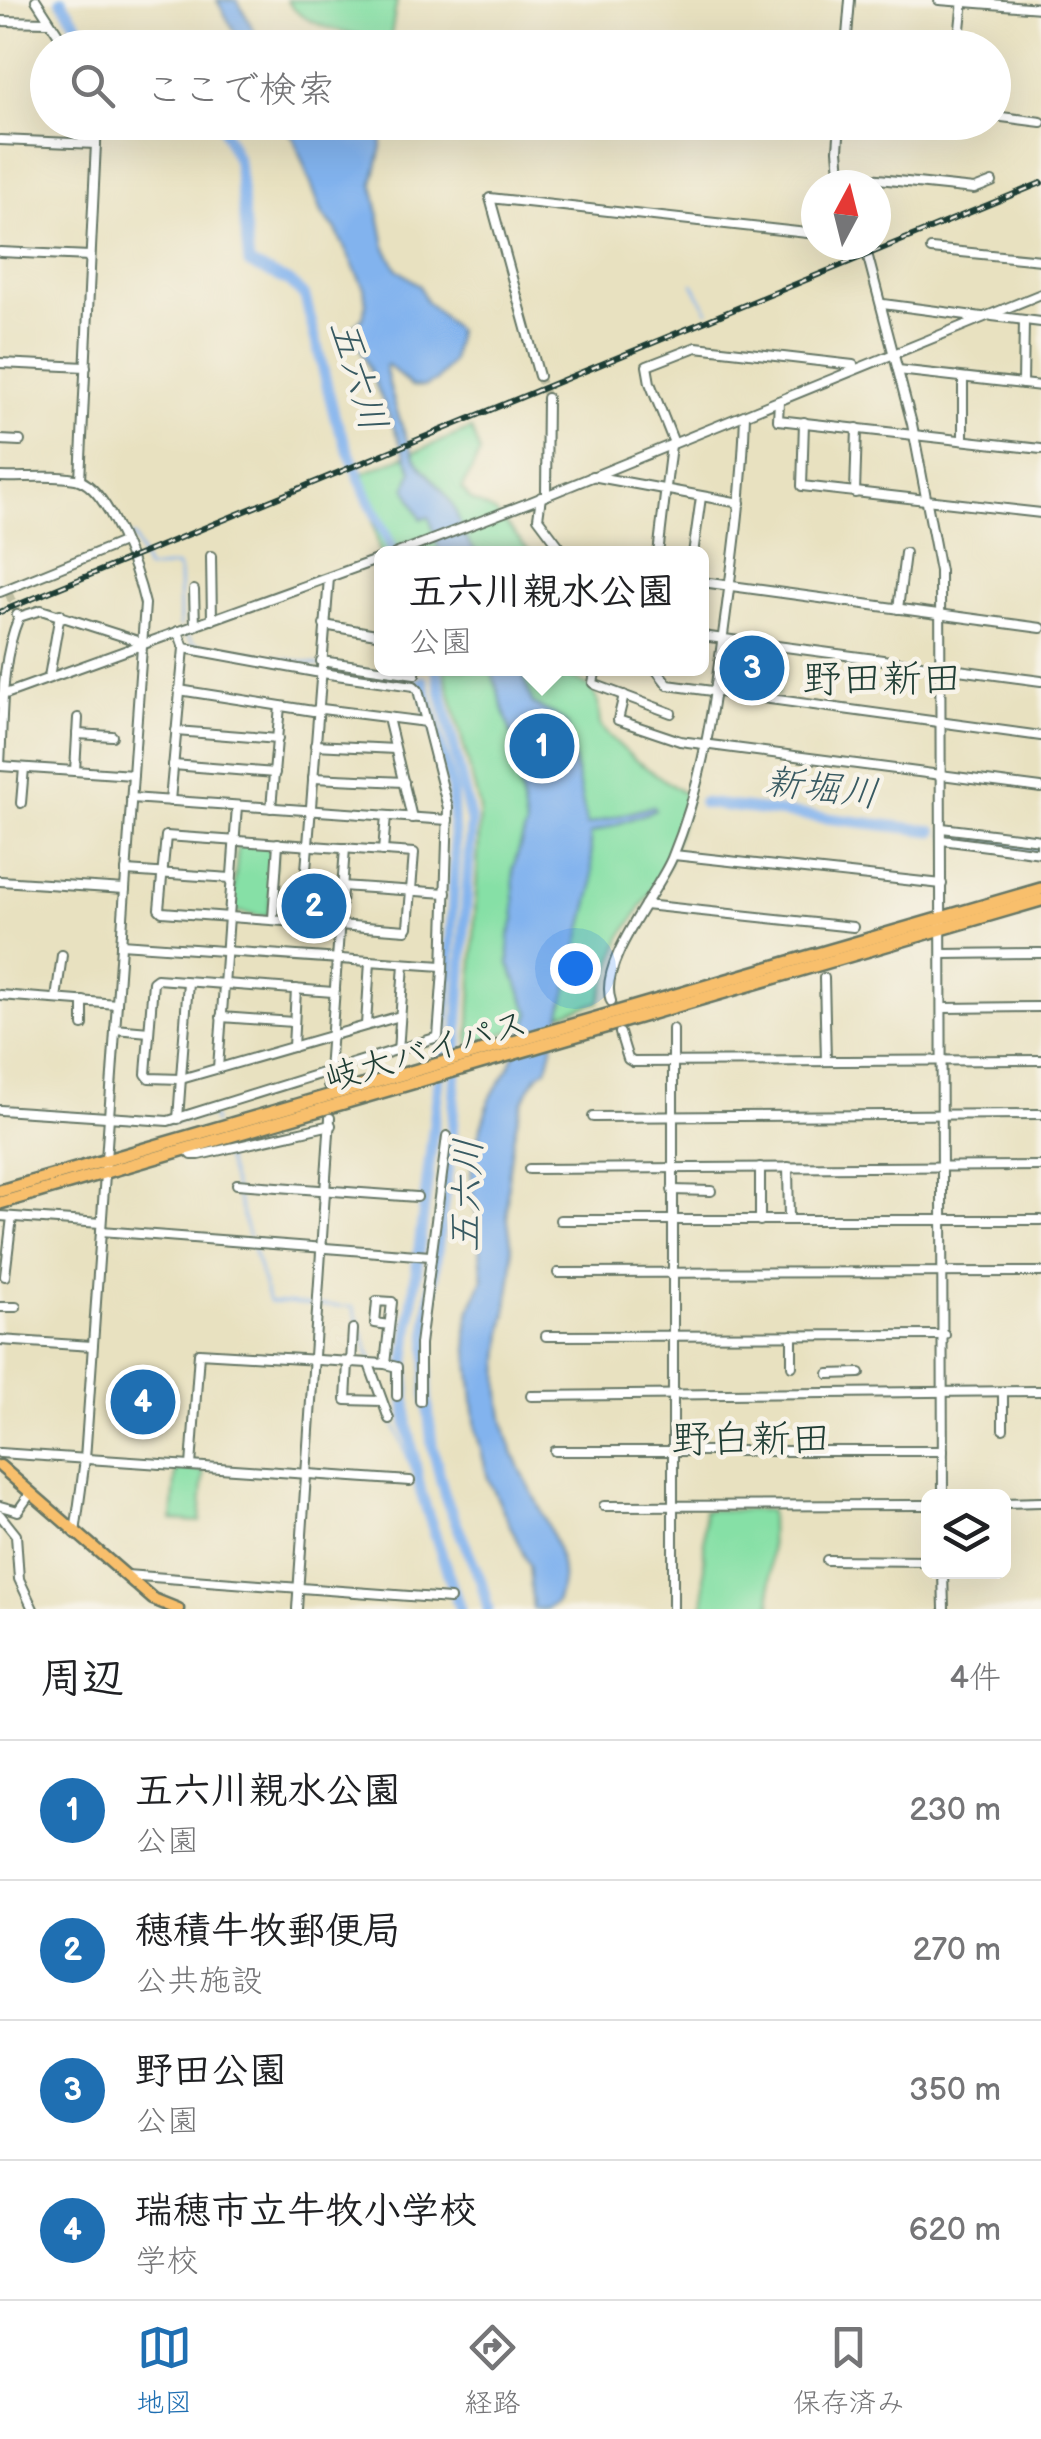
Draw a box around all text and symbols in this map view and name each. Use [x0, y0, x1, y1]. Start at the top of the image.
search box [30, 30, 1011, 140]
icon: search [65, 58, 120, 113]
text: ここで検索 [145, 68, 335, 113]
north arrow [801, 170, 891, 260]
water label: 五六川 [319, 314, 396, 437]
popup [374, 546, 709, 676]
text: 五六川親水公園 [408, 570, 675, 615]
text: 公園 [408, 623, 473, 662]
pin: 3 [720, 630, 784, 706]
district label: 野田新田 [802, 656, 962, 704]
pin: 1 [510, 708, 574, 784]
water label: 新堀川 [762, 759, 881, 818]
pin: 2 [282, 868, 346, 944]
your location [550, 943, 601, 994]
street label: 岐大バイパス [320, 1002, 533, 1101]
water label: 五六川 [443, 1137, 492, 1253]
pin: 4 [110, 1364, 176, 1440]
district label: 野白新田 [671, 1416, 831, 1464]
map controls [921, 1489, 1011, 1579]
button: layers [921, 1489, 1011, 1579]
text: 周辺 [40, 1654, 124, 1705]
text: 4件 [949, 1659, 1001, 1698]
text: 五六川親水公園 [135, 1769, 401, 1814]
text: 1 [66, 1791, 79, 1830]
text: 230 m [909, 1791, 1001, 1830]
text: 公園 [135, 1822, 199, 1861]
text: 穂積牛牧郵便局 [135, 1909, 401, 1954]
text: 2 [63, 1931, 82, 1970]
text: 270 m [912, 1931, 1001, 1970]
text: 公共施設 [135, 1962, 263, 2001]
text: 野田公園 [135, 2049, 287, 2094]
text: 3 [63, 2071, 82, 2110]
text: 350 m [909, 2071, 1001, 2110]
text: 公園 [135, 2102, 199, 2141]
text: 瑞穂市立牛牧小学校 [135, 2189, 477, 2234]
text: 4 [63, 2211, 82, 2250]
text: 620 m [909, 2211, 1001, 2250]
text: 学校 [135, 2242, 199, 2281]
tab: 地図 [136, 2320, 192, 2420]
tab: 経路 [464, 2320, 521, 2420]
tab: 保存済み [793, 2320, 905, 2420]

